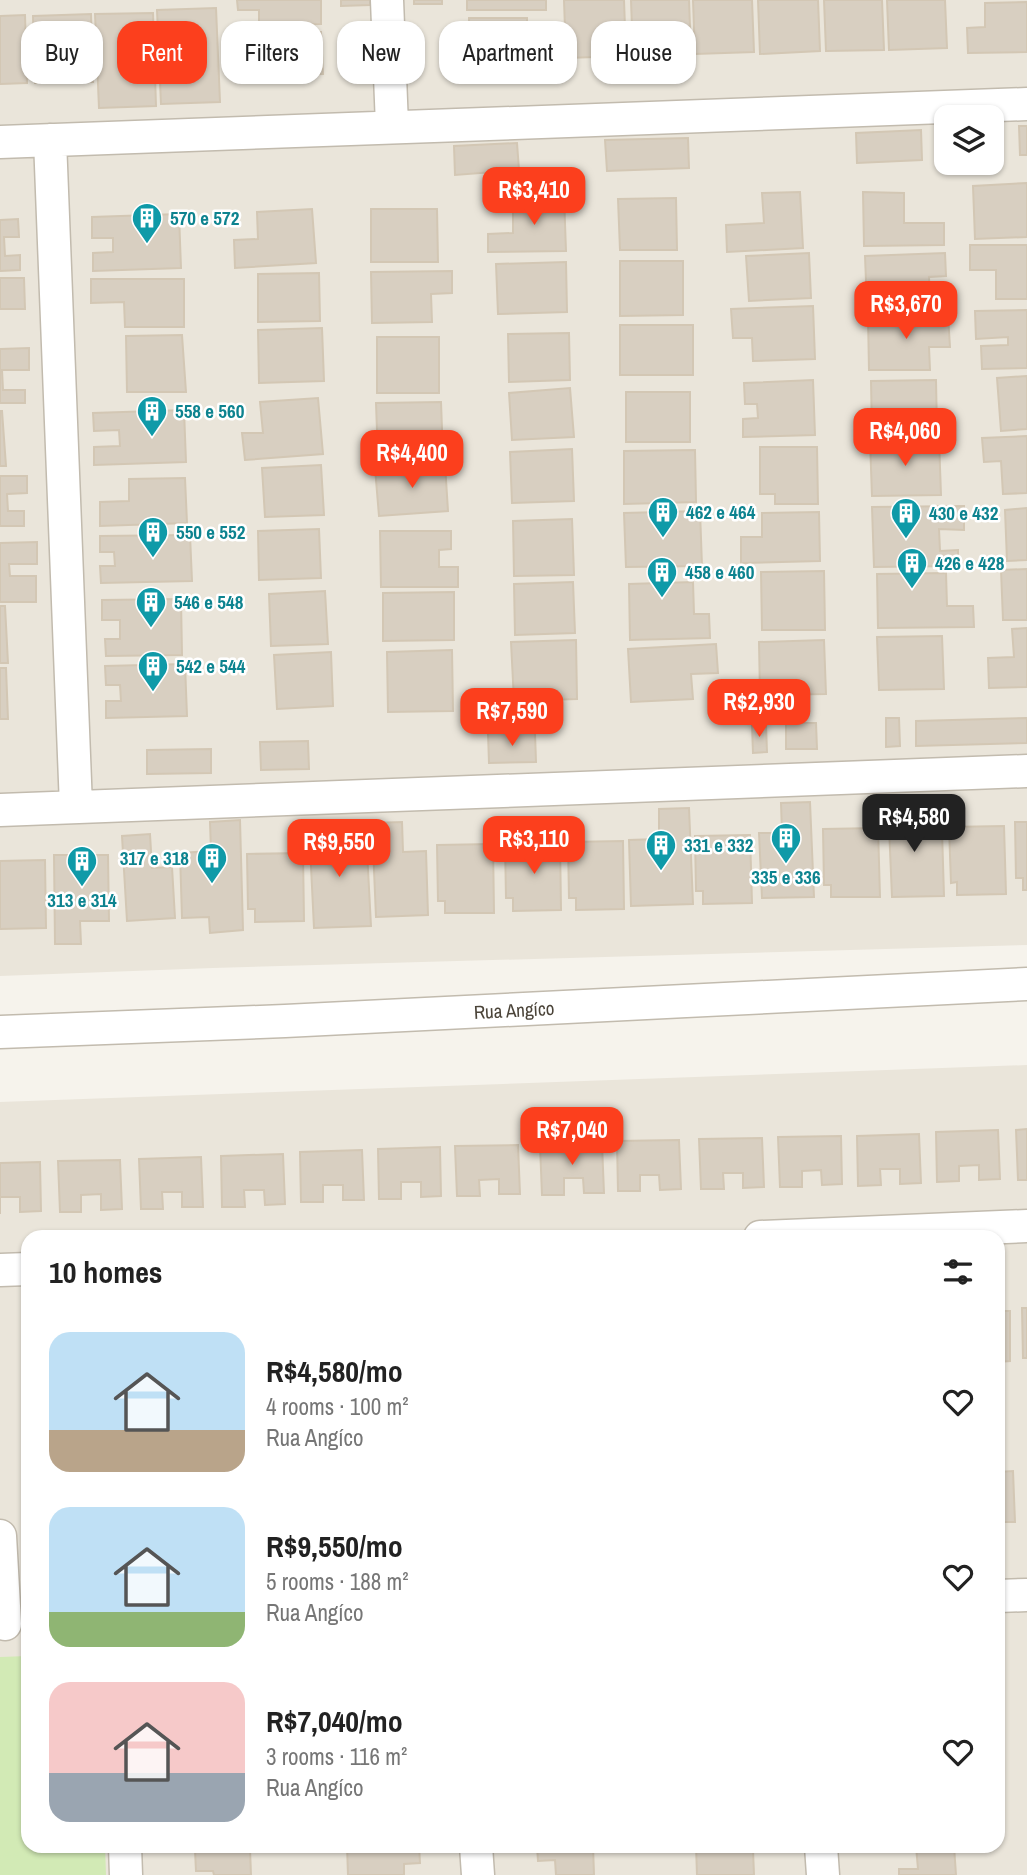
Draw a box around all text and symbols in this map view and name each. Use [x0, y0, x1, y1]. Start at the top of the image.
chip: Buy [21, 21, 103, 84]
chip: Rent [117, 21, 207, 84]
chip: Filters [221, 21, 323, 84]
chip: New [337, 21, 425, 84]
chip: Apartment [439, 21, 577, 84]
chip: House [591, 21, 696, 84]
map controls [934, 105, 1004, 175]
button: layers [934, 105, 1004, 175]
pin: R$3,410 [469, 168, 599, 227]
text: R$3,410 [498, 174, 570, 205]
building icon: 570 e 572 [130, 201, 164, 245]
place label: 570 e 572 [170, 205, 240, 231]
pin: R$3,670 [841, 282, 971, 341]
text: R$3,670 [870, 288, 942, 319]
building icon: 558 e 560 [135, 394, 169, 438]
place label: 558 e 560 [175, 398, 245, 424]
pin: R$4,060 [840, 408, 970, 468]
text: R$4,060 [869, 415, 941, 446]
pin: R$4,400 [347, 430, 477, 490]
text: R$4,400 [376, 437, 448, 468]
building icon: 462 e 464 [646, 495, 680, 539]
building icon: 430 e 432 [889, 496, 923, 540]
place label: 462 e 464 [686, 499, 756, 525]
place label: 430 e 432 [929, 500, 999, 526]
building icon: 550 e 552 [136, 515, 170, 559]
place label: 550 e 552 [176, 519, 246, 545]
building icon: 426 e 428 [895, 546, 929, 590]
place label: 426 e 428 [935, 550, 1005, 576]
building icon: 458 e 460 [645, 555, 679, 599]
place label: 458 e 460 [685, 559, 755, 585]
building icon: 546 e 548 [134, 585, 168, 629]
place label: 546 e 548 [174, 589, 244, 615]
building icon: 542 e 544 [136, 649, 170, 693]
place label: 542 e 544 [176, 653, 246, 679]
pin: R$2,930 [694, 680, 824, 739]
text: R$2,930 [723, 686, 795, 717]
pin: R$7,590 [447, 688, 577, 748]
text: R$7,590 [476, 695, 548, 726]
pin: R$4,580 [849, 794, 979, 854]
text: R$4,580 [878, 801, 950, 832]
pin: R$3,110 [469, 816, 599, 876]
pin: R$9,550 [274, 820, 404, 879]
building icon: 335 e 336 [769, 821, 803, 865]
text: R$3,110 [499, 823, 569, 854]
text: R$9,550 [303, 826, 375, 857]
building icon: 331 e 332 [644, 828, 678, 872]
place label: 331 e 332 [684, 832, 754, 858]
building icon: 317 e 318 [195, 841, 229, 885]
building icon: 313 e 314 [65, 844, 99, 888]
place label: 317 e 318 [120, 845, 189, 871]
place label: 335 e 336 [751, 864, 821, 890]
place label: 313 e 314 [47, 887, 117, 913]
street label: Rua Angíco [473, 995, 555, 1025]
pin: R$7,040 [507, 1108, 637, 1167]
text: R$7,040 [536, 1114, 608, 1145]
text: 10 homes [49, 1252, 163, 1292]
icon: filters [939, 1253, 977, 1291]
text: R$4,580/mo [266, 1351, 403, 1391]
icon: home [105, 1360, 189, 1444]
icon: heart [939, 1383, 977, 1421]
text: 4 rooms · 100 m² [266, 1391, 409, 1422]
text: Rua Angíco [266, 1422, 364, 1453]
text: R$9,550/mo [266, 1526, 403, 1566]
icon: home [105, 1535, 189, 1619]
icon: heart [939, 1558, 977, 1596]
text: 5 rooms · 188 m² [266, 1566, 409, 1597]
text: Rua Angíco [266, 1597, 364, 1628]
text: R$7,040/mo [266, 1701, 403, 1741]
icon: home [105, 1710, 189, 1794]
icon: heart [939, 1733, 977, 1771]
text: 3 rooms · 116 m² [266, 1741, 407, 1772]
text: Rua Angíco [266, 1772, 364, 1803]

